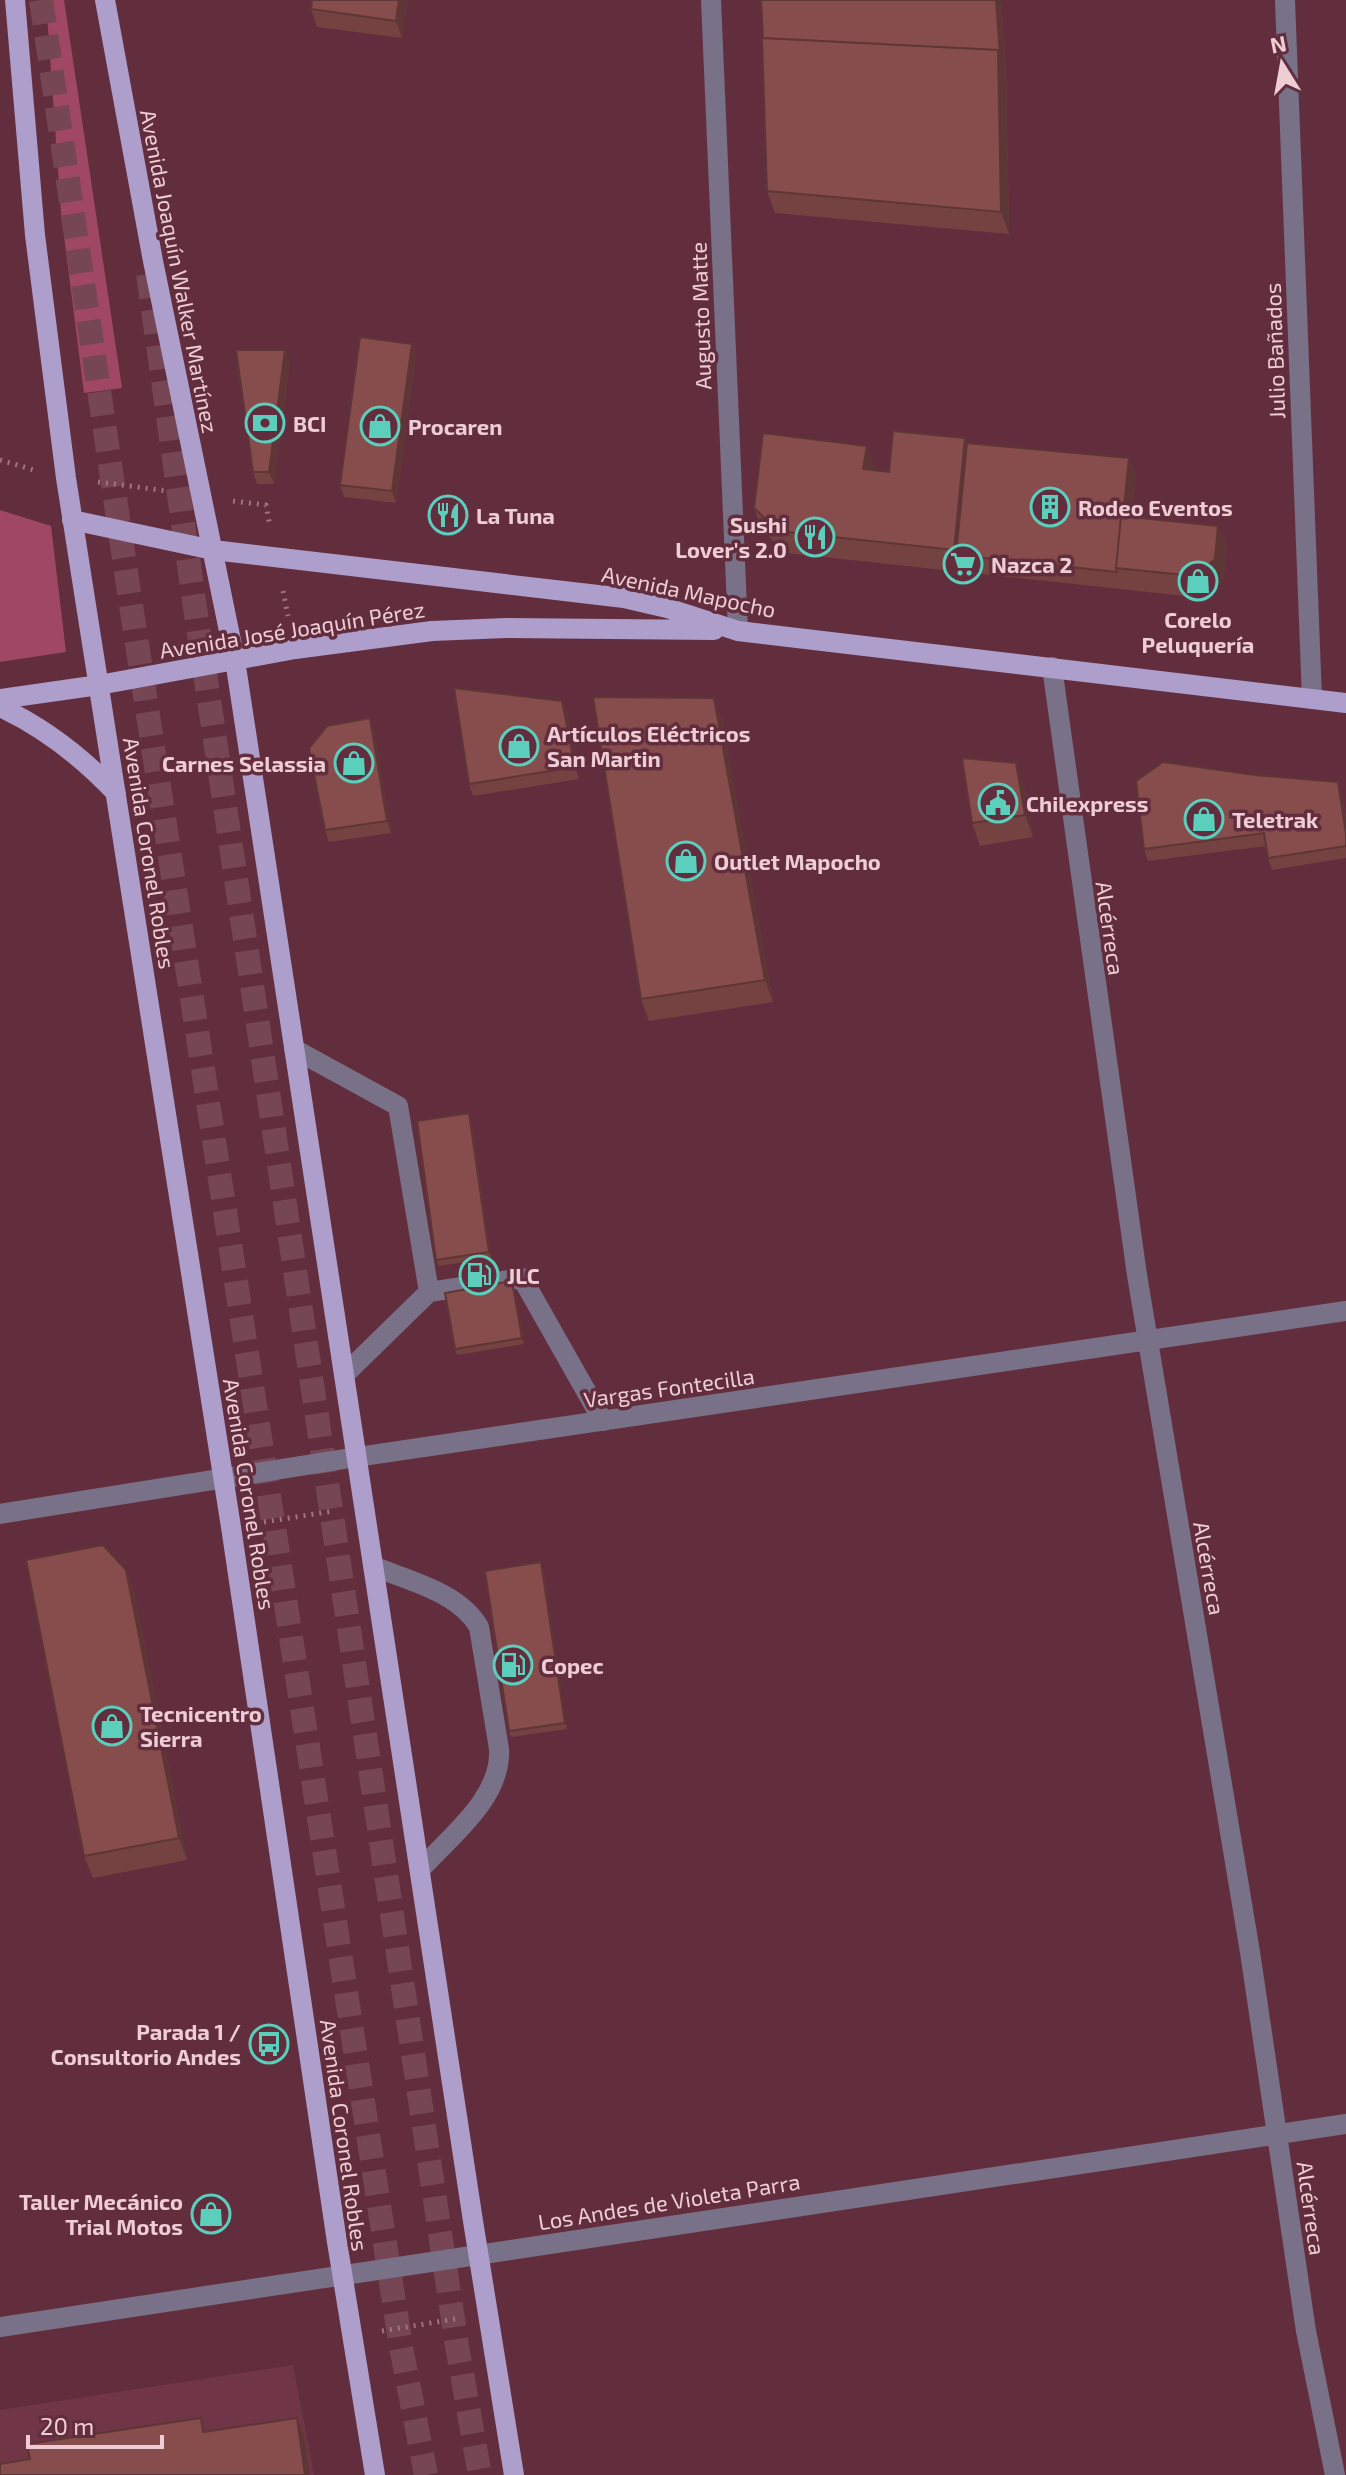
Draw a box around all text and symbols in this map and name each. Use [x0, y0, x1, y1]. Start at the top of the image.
north arrow [1242, 24, 1322, 104]
text: N [1268, 29, 1288, 58]
street label: Avenida Joaquín Walker Martínez [136, 107, 224, 435]
street label: Augusto Matte [684, 242, 716, 390]
street label: Julio Bañados [1259, 282, 1289, 420]
bank icon: BCI [244, 402, 286, 444]
shop icon: Procaren [359, 405, 401, 447]
place label: BCI [293, 410, 326, 436]
place label: Procaren [408, 413, 502, 439]
building icon: Rodeo Eventos [1029, 486, 1071, 528]
restaurant icon: La Tuna [427, 494, 469, 536]
place label: Rodeo Eventos [1078, 494, 1233, 520]
place label: La Tuna [476, 502, 555, 528]
place label: Sushi Lover's 2.0 [675, 511, 787, 562]
restaurant icon: Sushi Lover's 2.0 [794, 516, 836, 558]
supermarket icon: Nazca 2 [942, 543, 984, 585]
place label: Nazca 2 [991, 551, 1072, 577]
street label: Avenida Mapocho [600, 560, 778, 622]
shop icon: Corelo Peluquería [1177, 560, 1219, 602]
street label: Avenida José Joaquín Pérez [158, 595, 426, 663]
place label: Corelo Peluquería [1142, 606, 1254, 657]
place label: Artículos Eléctricos San Martin [547, 720, 751, 771]
shop icon: Artículos Eléctricos San Martin [498, 725, 540, 767]
street label: Avenida Coronel Robles [119, 735, 181, 971]
shop icon: Carnes Selassia [333, 742, 375, 784]
place label: Carnes Selassia [162, 750, 326, 776]
public building icon: Chilexpress [977, 782, 1019, 824]
place label: Chilexpress [1026, 790, 1148, 816]
shop icon: Teletrak [1183, 798, 1225, 840]
place label: Teletrak [1232, 806, 1319, 832]
shop icon: Outlet Mapocho [665, 840, 707, 882]
place label: Outlet Mapocho [714, 848, 881, 874]
street label: Alcérreca [1092, 879, 1130, 977]
fuel station icon: JLC [458, 1254, 500, 1296]
place label: JLC [507, 1262, 540, 1288]
street label: Vargas Fontecilla [582, 1362, 756, 1412]
street label: Avenida Coronel Robles [219, 1376, 281, 1612]
street label: Alcérreca [1189, 1519, 1231, 1617]
fuel station icon: Copec [492, 1644, 534, 1686]
place label: Copec [541, 1652, 604, 1678]
place label: Tecnicentro Sierra [140, 1700, 262, 1751]
shop icon: Tecnicentro Sierra [91, 1705, 133, 1747]
street label: Avenida Coronel Robles [316, 2017, 374, 2253]
place label: Parada 1 / Consultorio Andes [51, 2018, 241, 2069]
bus stop icon: Parada 1 / Consultorio Andes [248, 2023, 290, 2065]
street label: Alcérreca [1293, 2159, 1331, 2257]
street label: Los Andes de Violeta Parra [536, 2167, 802, 2235]
place label: Taller Mecánico Trial Motos [19, 2188, 183, 2239]
shop icon: Taller Mecánico Trial Motos [190, 2193, 232, 2235]
scale bar [28, 2399, 162, 2449]
text: 20 m [40, 2411, 94, 2440]

